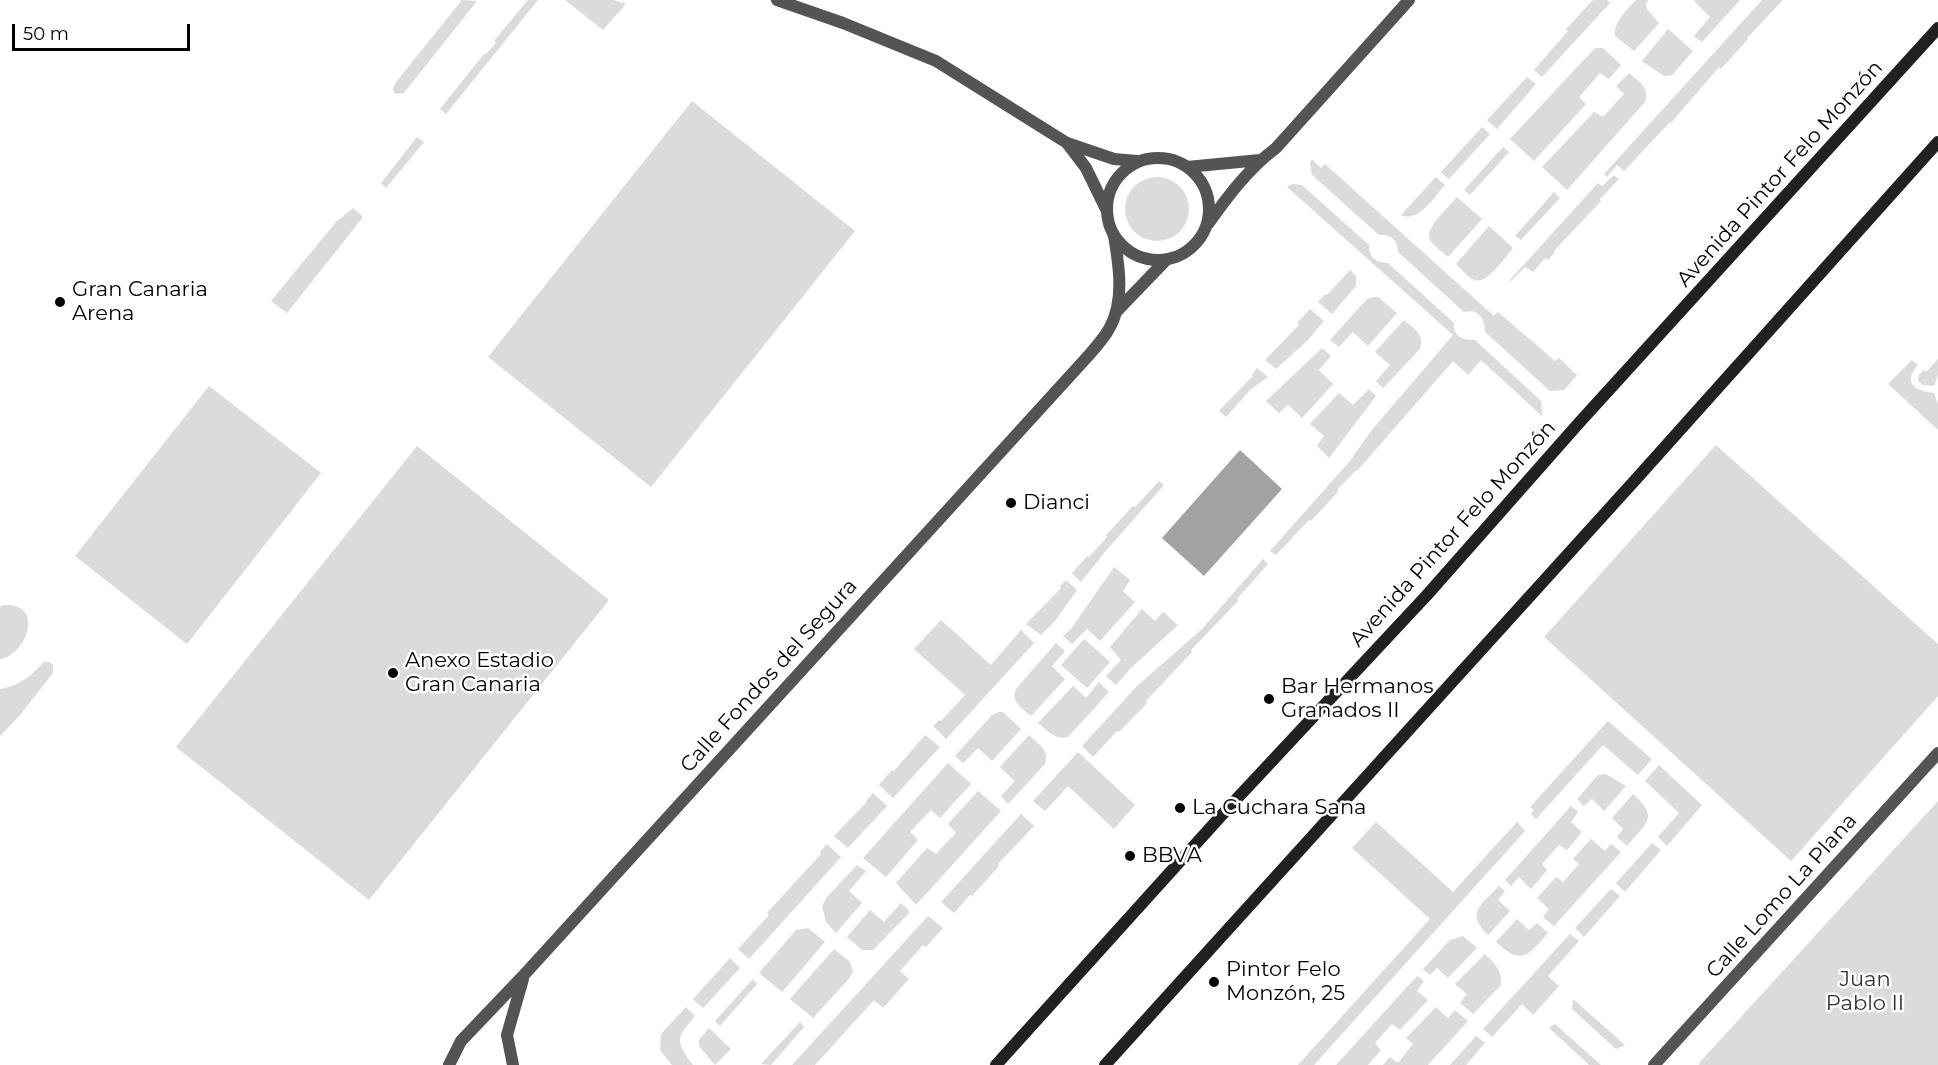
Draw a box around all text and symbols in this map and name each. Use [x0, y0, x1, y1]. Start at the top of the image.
scale bar [15, 12, 194, 50]
text: 50 m [23, 23, 69, 45]
street label: Avenida Pintor Felo Monzón [1672, 56, 1888, 292]
place label: Gran Canaria Arena [72, 277, 208, 327]
marker: Gran Canaria Arena [53, 295, 67, 309]
street label: Avenida Pintor Felo Monzón [1345, 416, 1561, 652]
place label: Dianci [1023, 490, 1090, 516]
marker: Dianci [1004, 496, 1018, 510]
street label: Calle Fondos del Segura [675, 574, 863, 778]
place label: Anexo Estadio Gran Canaria [405, 648, 554, 698]
marker: Anexo Estadio Gran Canaria [386, 666, 400, 680]
place label: Bar Hermanos Granados II [1281, 674, 1433, 724]
marker: Bar Hermanos Granados II [1262, 692, 1276, 706]
place label: La Cuchara Sana [1192, 795, 1366, 821]
marker: La Cuchara Sana [1173, 801, 1187, 815]
street label: Calle Lomo La Plana [1701, 808, 1863, 984]
place label: BBVA [1142, 843, 1202, 869]
marker: BBVA [1123, 849, 1137, 863]
place label: Pintor Felo Monzón, 25 [1226, 957, 1345, 1007]
park label: Juan Pablo II [1826, 967, 1904, 1017]
marker: Pintor Felo Monzón, 25 [1207, 975, 1221, 989]

